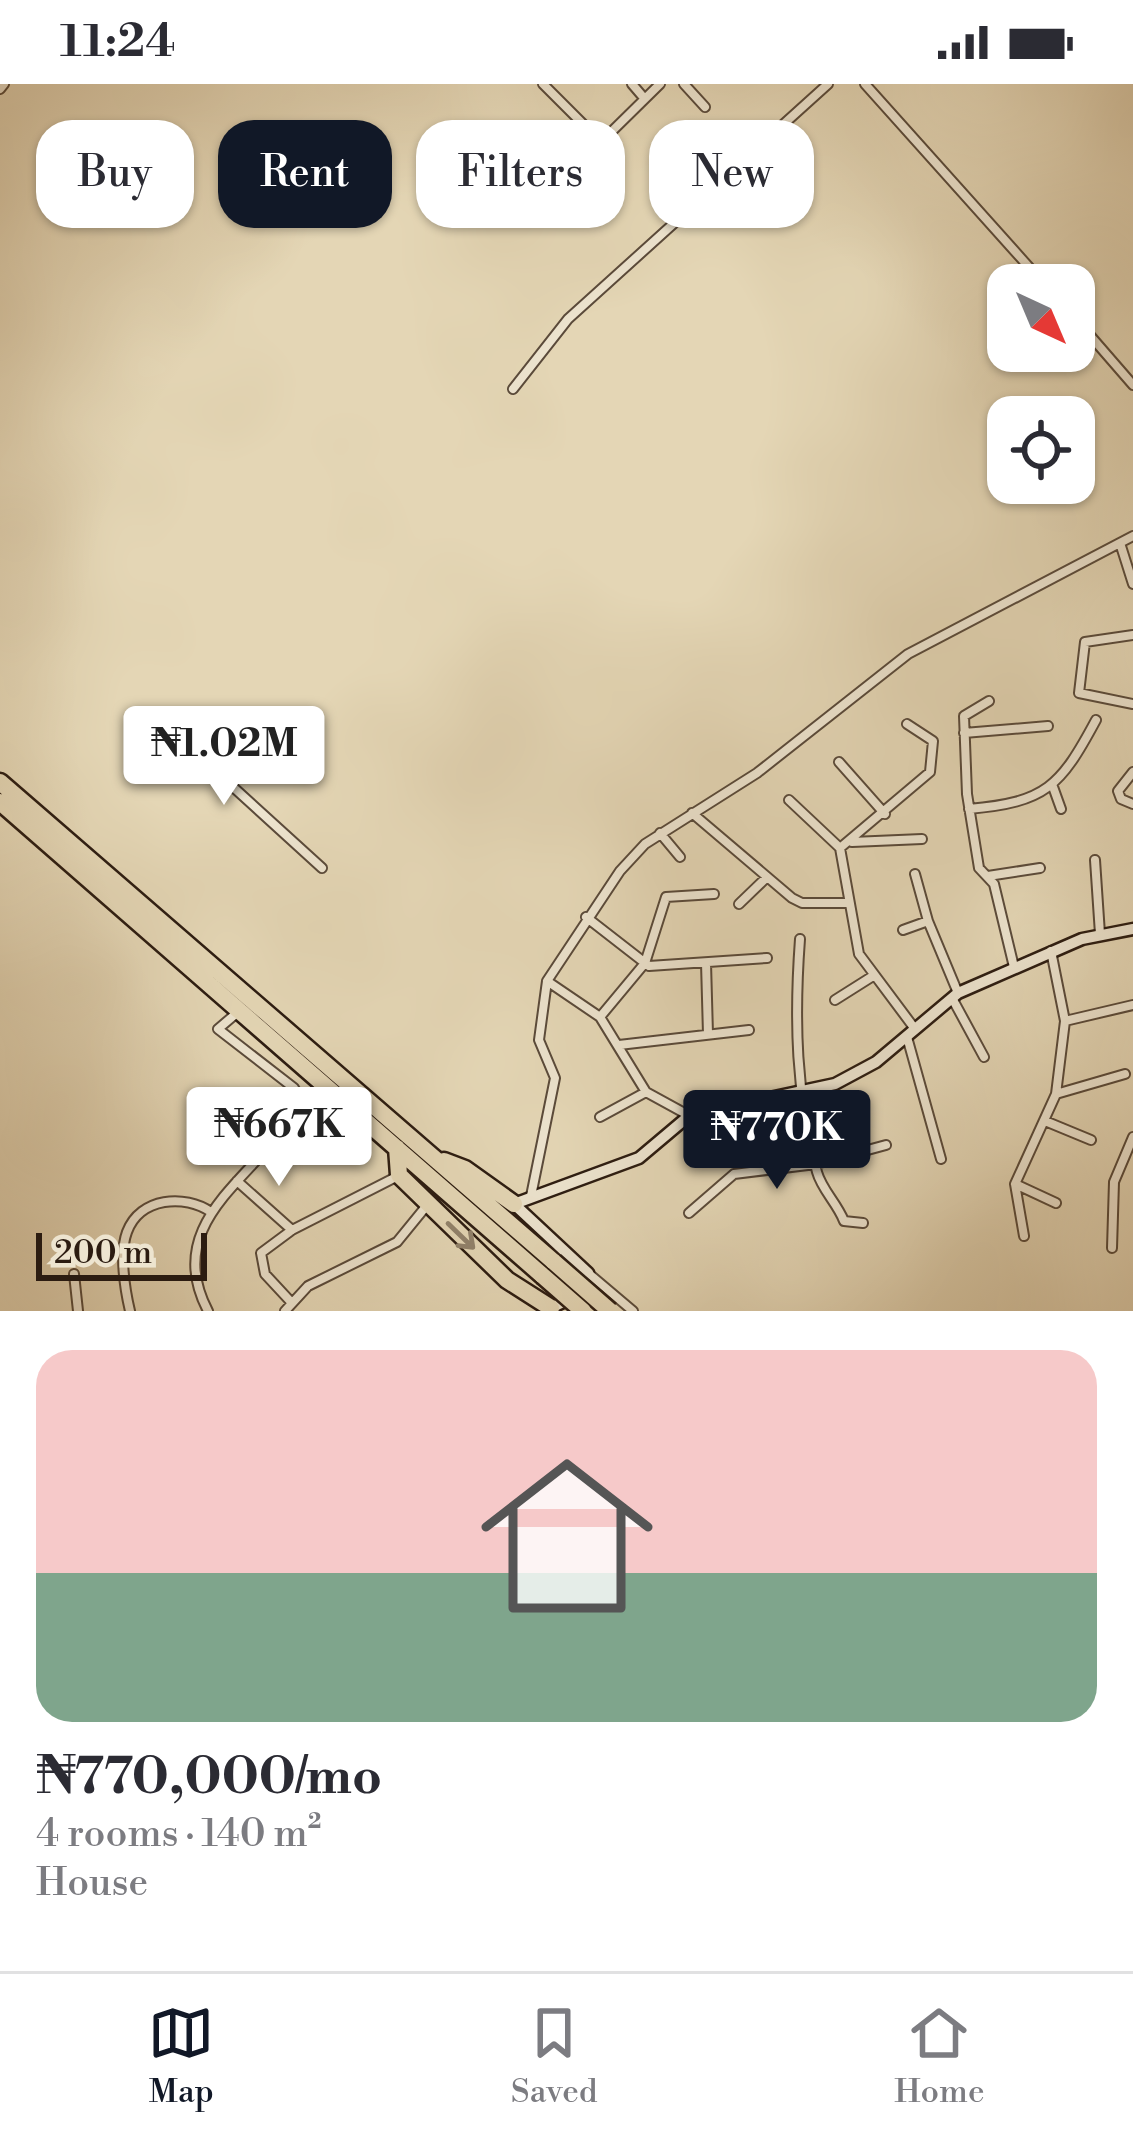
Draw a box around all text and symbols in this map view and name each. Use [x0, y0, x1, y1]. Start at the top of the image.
text: 11:24 [60, 14, 176, 71]
chip: Buy [36, 120, 194, 228]
chip: Rent [218, 120, 392, 228]
chip: Filters [416, 120, 625, 228]
chip: New [649, 120, 814, 228]
north arrow [987, 264, 1095, 372]
map controls [987, 264, 1095, 504]
button: locate [987, 396, 1095, 504]
pin: ₦1.02M [126, 706, 322, 808]
text: ₦1.02M [150, 720, 298, 769]
pin: ₦667K [195, 1087, 363, 1189]
pin: ₦770K [693, 1090, 861, 1192]
text: ₦667K [214, 1101, 344, 1150]
text: ₦770K [710, 1104, 844, 1153]
one-way arrow [446, 1222, 475, 1250]
scale bar [36, 1227, 207, 1280]
text: 200 m [54, 1233, 152, 1274]
icon: home [459, 1428, 675, 1644]
text: ₦770,000/mo [36, 1746, 382, 1810]
text: 4 rooms · 140 m² [36, 1810, 321, 1859]
text: House [36, 1859, 148, 1908]
tab: Map [148, 2000, 214, 2113]
tab: Saved [511, 2000, 598, 2113]
tab: Home [894, 2000, 985, 2113]

